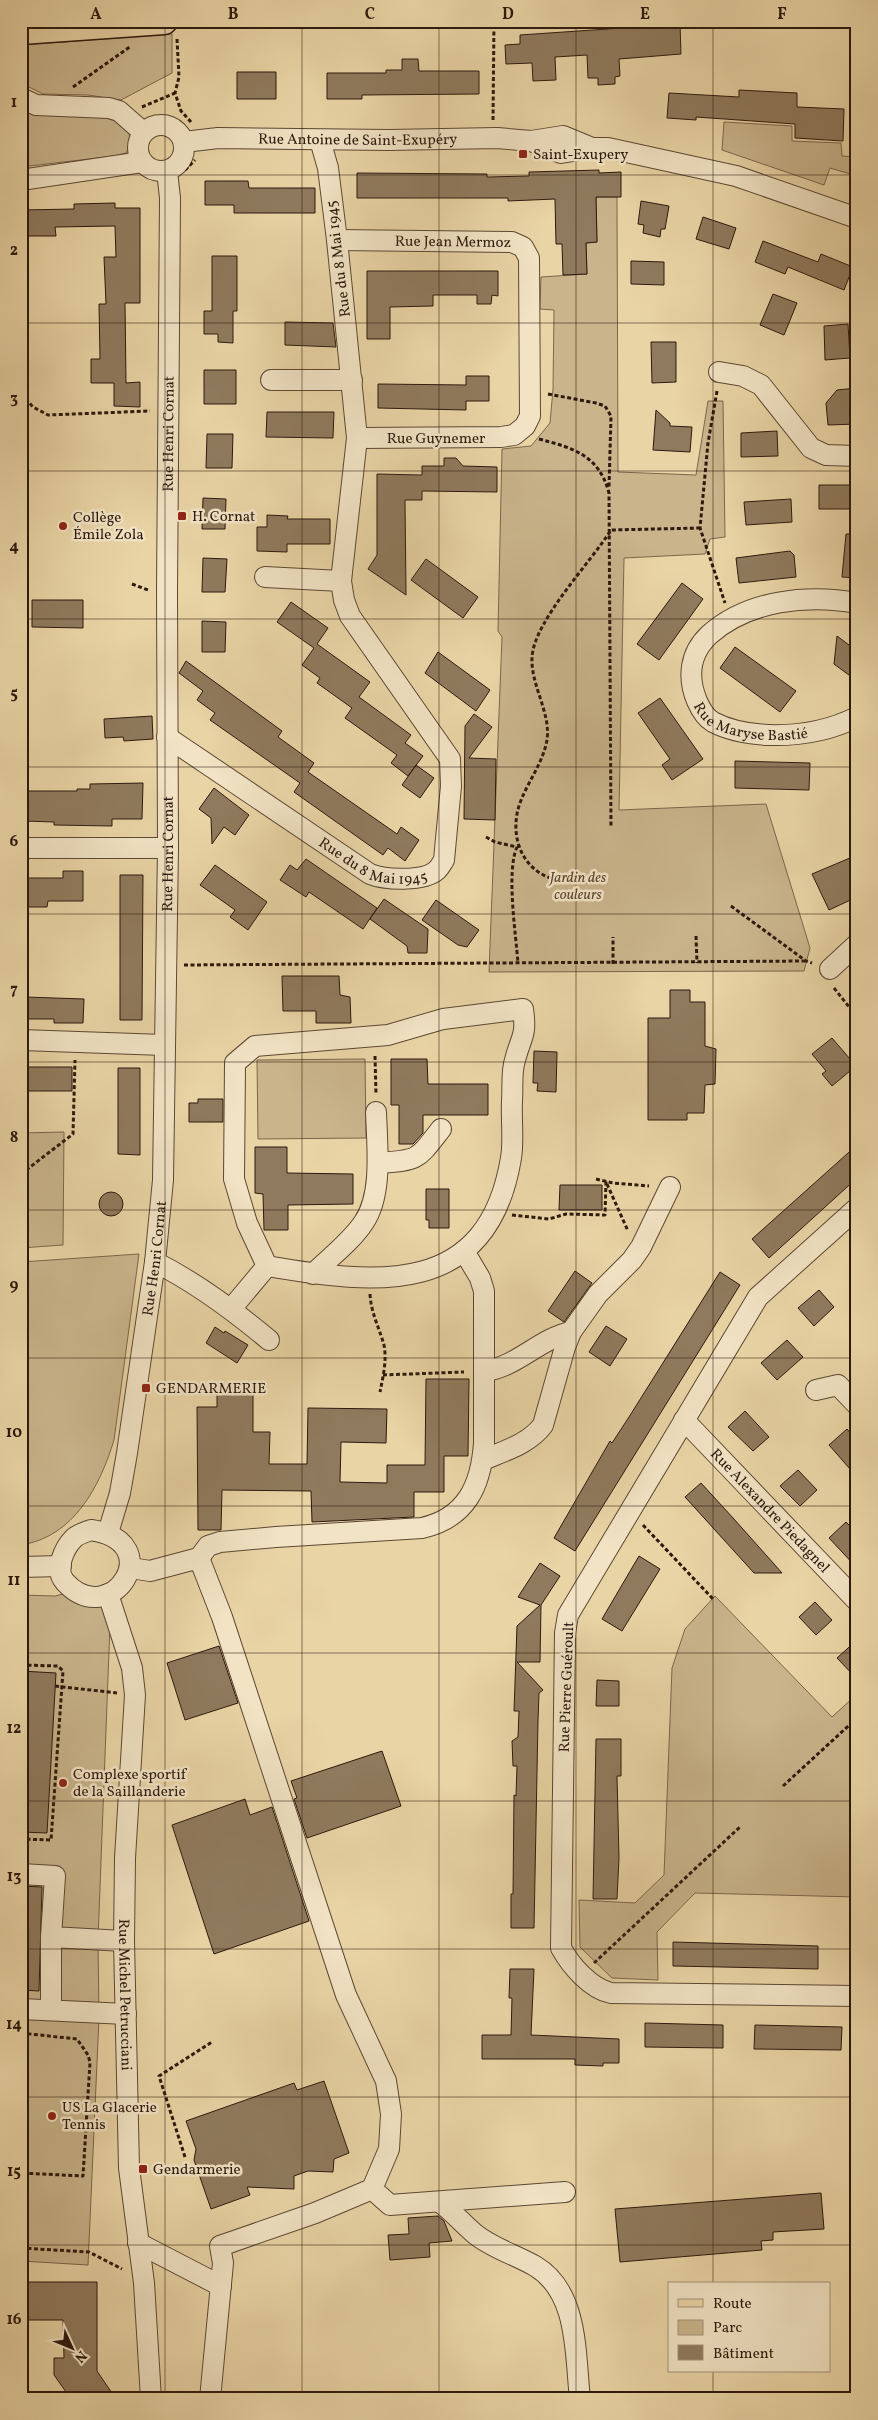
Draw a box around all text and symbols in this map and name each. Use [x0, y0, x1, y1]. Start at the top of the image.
text: A [90, 4, 102, 26]
text: B [228, 4, 239, 26]
text: C [365, 4, 375, 26]
text: D [502, 4, 514, 26]
text: E [640, 4, 650, 26]
text: F [777, 4, 787, 26]
text: 1 [11, 92, 17, 114]
street label: Rue Antoine de Saint-Exupéry [258, 129, 458, 152]
place label: Saint-Exupery [533, 145, 628, 166]
marker: Saint-Exupery [517, 148, 529, 160]
street label: Rue du 8 Mai 1945 [322, 199, 357, 318]
street label: Rue Jean Mermoz [395, 232, 511, 254]
text: 2 [10, 240, 18, 262]
street label: Rue Henri Cornat [159, 376, 181, 492]
text: 3 [10, 388, 18, 410]
street label: Rue Guynemer [387, 429, 485, 450]
place label: H. Cornat [192, 507, 255, 528]
place label: Collège Émile Zola [73, 508, 144, 546]
marker: H. Cornat [176, 510, 188, 522]
marker: Collège Émile Zola [57, 520, 69, 532]
text: 4 [9, 536, 19, 558]
text: 5 [10, 683, 18, 705]
street label: Rue Maryse Bastié [687, 699, 809, 747]
street label: Rue Henri Cornat [158, 796, 180, 912]
text: 6 [10, 831, 19, 853]
street label: Rue du 8 Mai 1945 [314, 833, 430, 891]
park label: Jardin des couleurs [548, 868, 607, 906]
text: 7 [10, 979, 18, 1001]
text: 8 [10, 1127, 18, 1149]
street label: Rue Henri Cornat [138, 1200, 173, 1317]
text: 9 [10, 1275, 19, 1297]
place label: GENDARMERIE [156, 1379, 266, 1400]
marker: GENDARMERIE [140, 1382, 152, 1394]
text: 10 [6, 1422, 22, 1444]
street label: Rue Alexandre Piedagnel [705, 1445, 834, 1578]
text: 11 [8, 1570, 20, 1592]
street label: Rue Pierre Guéroult [555, 1621, 580, 1753]
text: 12 [7, 1718, 21, 1740]
place label: Complexe sportif de la Saillanderie [73, 1765, 188, 1803]
marker: Complexe sportif de la Saillanderie [57, 1777, 69, 1789]
text: 13 [7, 1866, 21, 1888]
street label: Rue Michel Petrucciani [112, 1919, 136, 2071]
text: 14 [6, 2014, 22, 2036]
place label: US La Glacerie Tennis [62, 2098, 157, 2136]
marker: US La Glacerie Tennis [46, 2110, 58, 2122]
place label: Gendarmerie [153, 2160, 241, 2181]
text: 15 [7, 2161, 21, 2183]
marker: Gendarmerie [137, 2163, 149, 2175]
legend [668, 2282, 830, 2372]
text: Route [713, 2294, 752, 2315]
text: 16 [6, 2309, 22, 2331]
text: Parc [713, 2318, 742, 2339]
north arrow [48, 2322, 98, 2372]
text: Bâtiment [713, 2344, 774, 2365]
text: N [70, 2346, 91, 2366]

